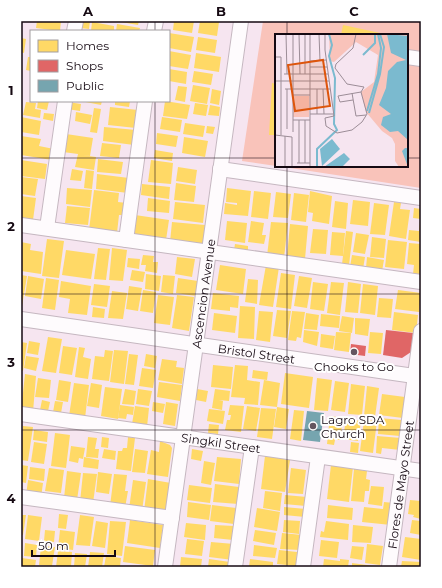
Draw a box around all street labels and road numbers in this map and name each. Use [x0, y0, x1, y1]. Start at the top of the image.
street label: Ascencion Avenue [188, 238, 218, 349]
street label: Bristol Street [217, 340, 296, 366]
street label: Flores de Mayo Street [384, 419, 416, 550]
street label: Singkil Street [180, 429, 262, 456]

